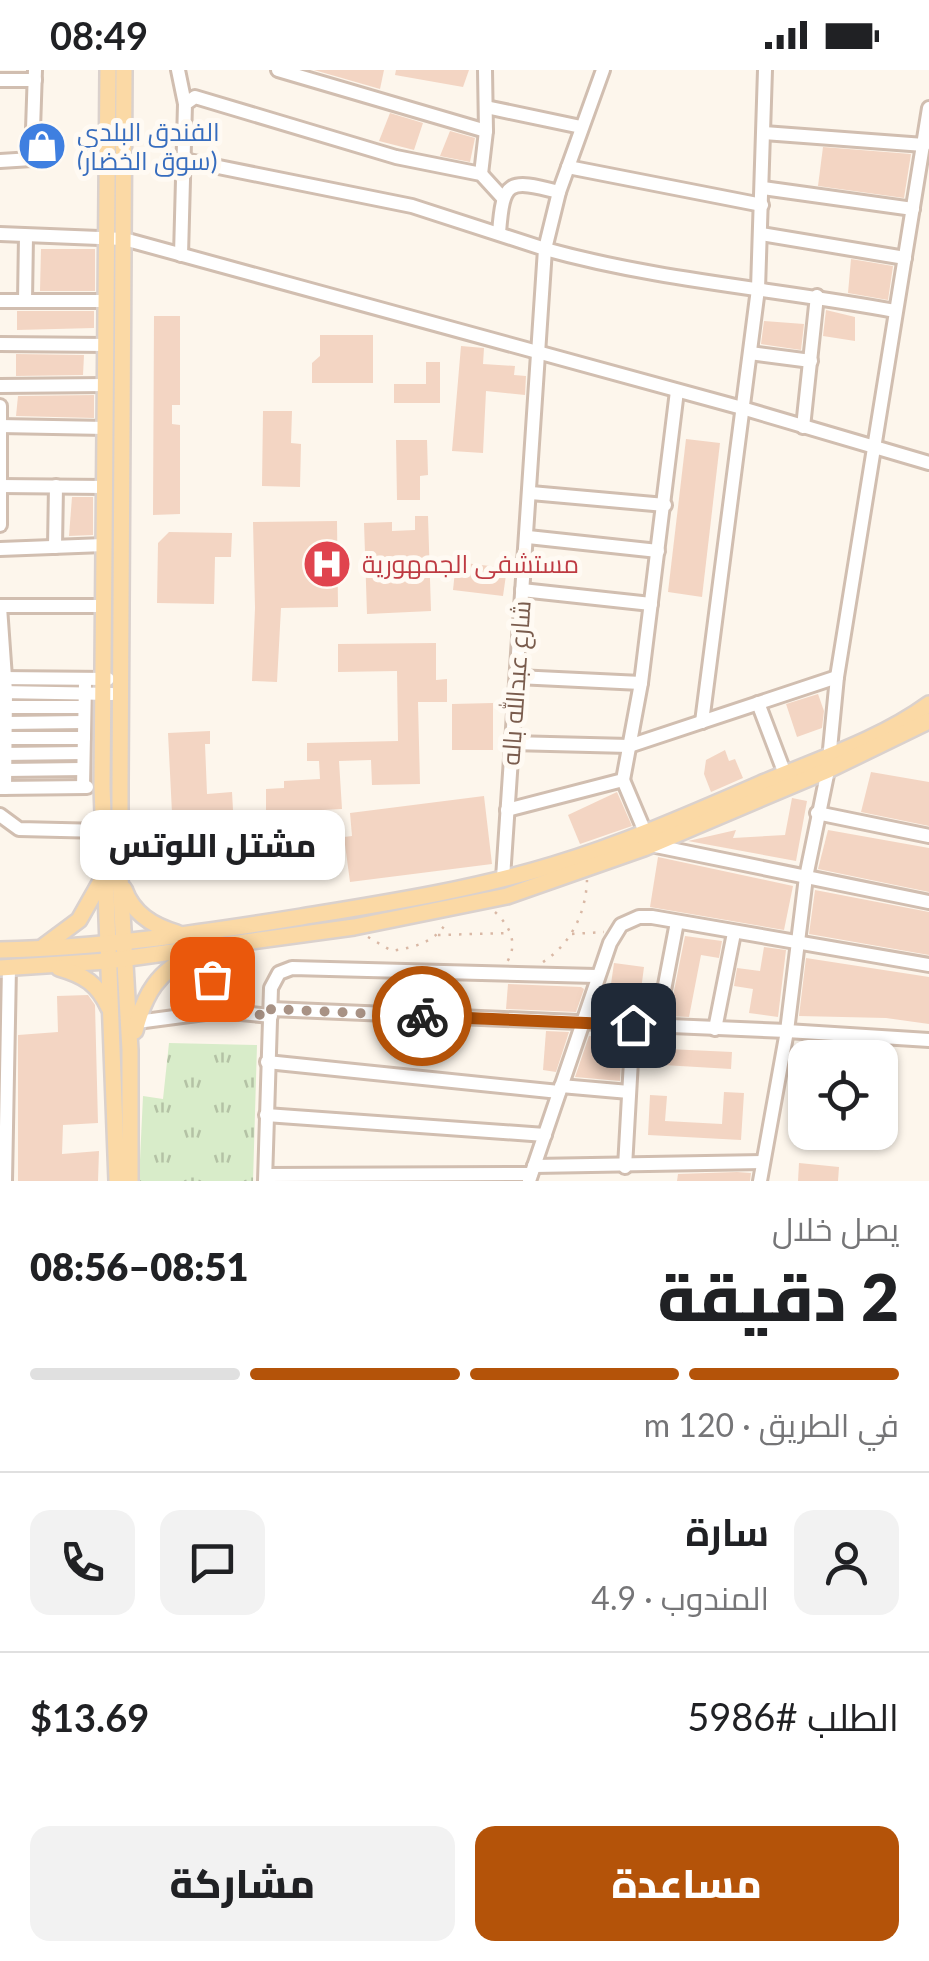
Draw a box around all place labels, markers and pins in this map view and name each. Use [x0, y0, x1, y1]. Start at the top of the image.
place label: الفندق البلدي (سوق الخضار) [77, 116, 220, 177]
shop icon: الفندق البلدي (سوق الخضار) [16, 120, 68, 172]
hospital icon: مستشفى الجمهورية [301, 538, 353, 590]
place label: مستشفى الجمهورية [362, 548, 579, 579]
callout: مشتل اللوتس [80, 809, 344, 879]
pin [170, 937, 255, 1022]
pin [591, 983, 676, 1068]

